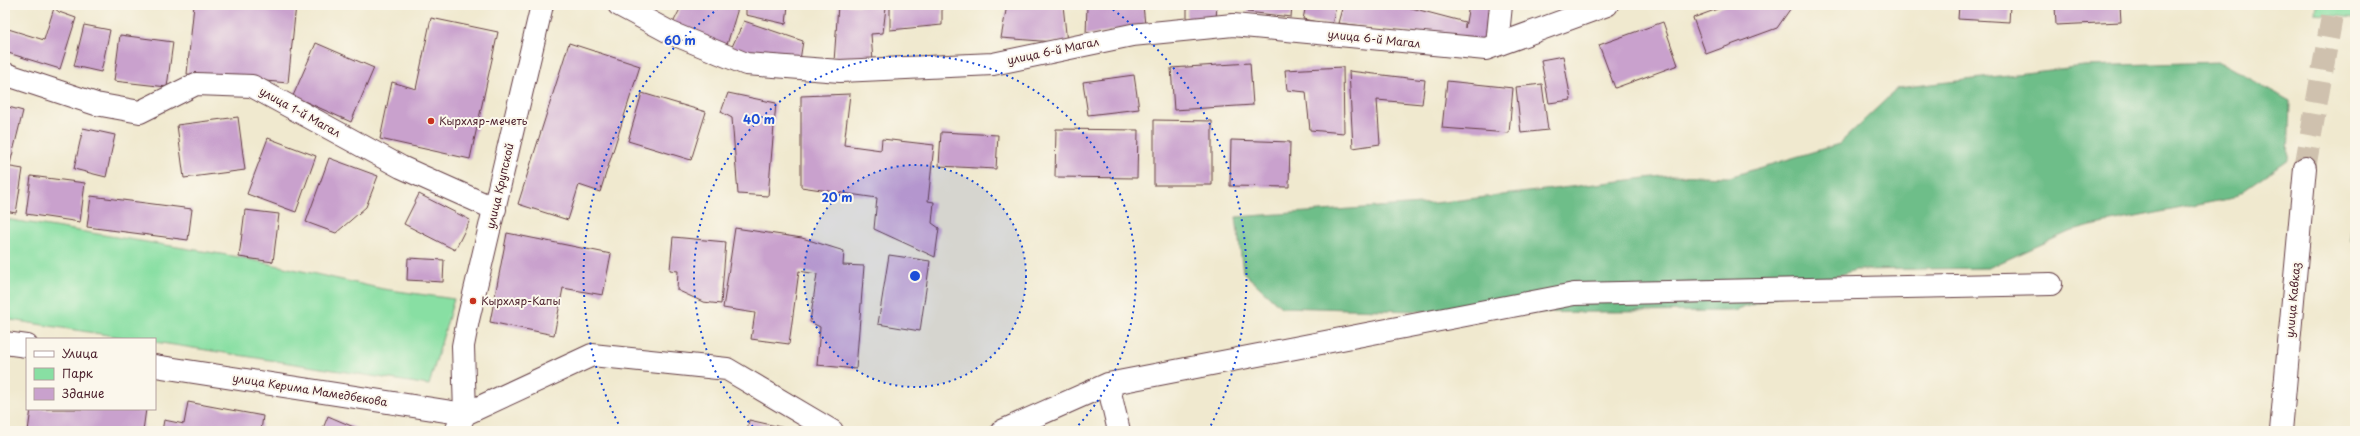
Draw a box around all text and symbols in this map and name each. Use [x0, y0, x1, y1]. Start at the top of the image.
street label: улица 6-й Магал [1327, 25, 1422, 52]
text: 60 m [664, 31, 696, 49]
street label: улица 6-й Магал [1005, 32, 1101, 69]
street label: улица 1-й Магал [256, 82, 344, 141]
text: 40 m [743, 110, 775, 128]
place label: Кырхляр-мечеть [439, 112, 528, 129]
marker: Кырхляр-мечеть [426, 116, 436, 126]
street label: улица Крупской [481, 141, 518, 230]
text: 20 m [821, 188, 853, 206]
street label: улица Кавказ [2281, 262, 2304, 338]
centre of rings [908, 269, 922, 283]
place label: Кырхляр-Капы [481, 292, 561, 309]
marker: Кырхляр-Капы [468, 296, 478, 306]
legend [26, 338, 156, 410]
text: Улица [62, 344, 98, 362]
text: Парк [62, 364, 94, 382]
street label: улица Керима Мамедбекова [231, 369, 389, 410]
text: Здание [62, 384, 104, 402]

